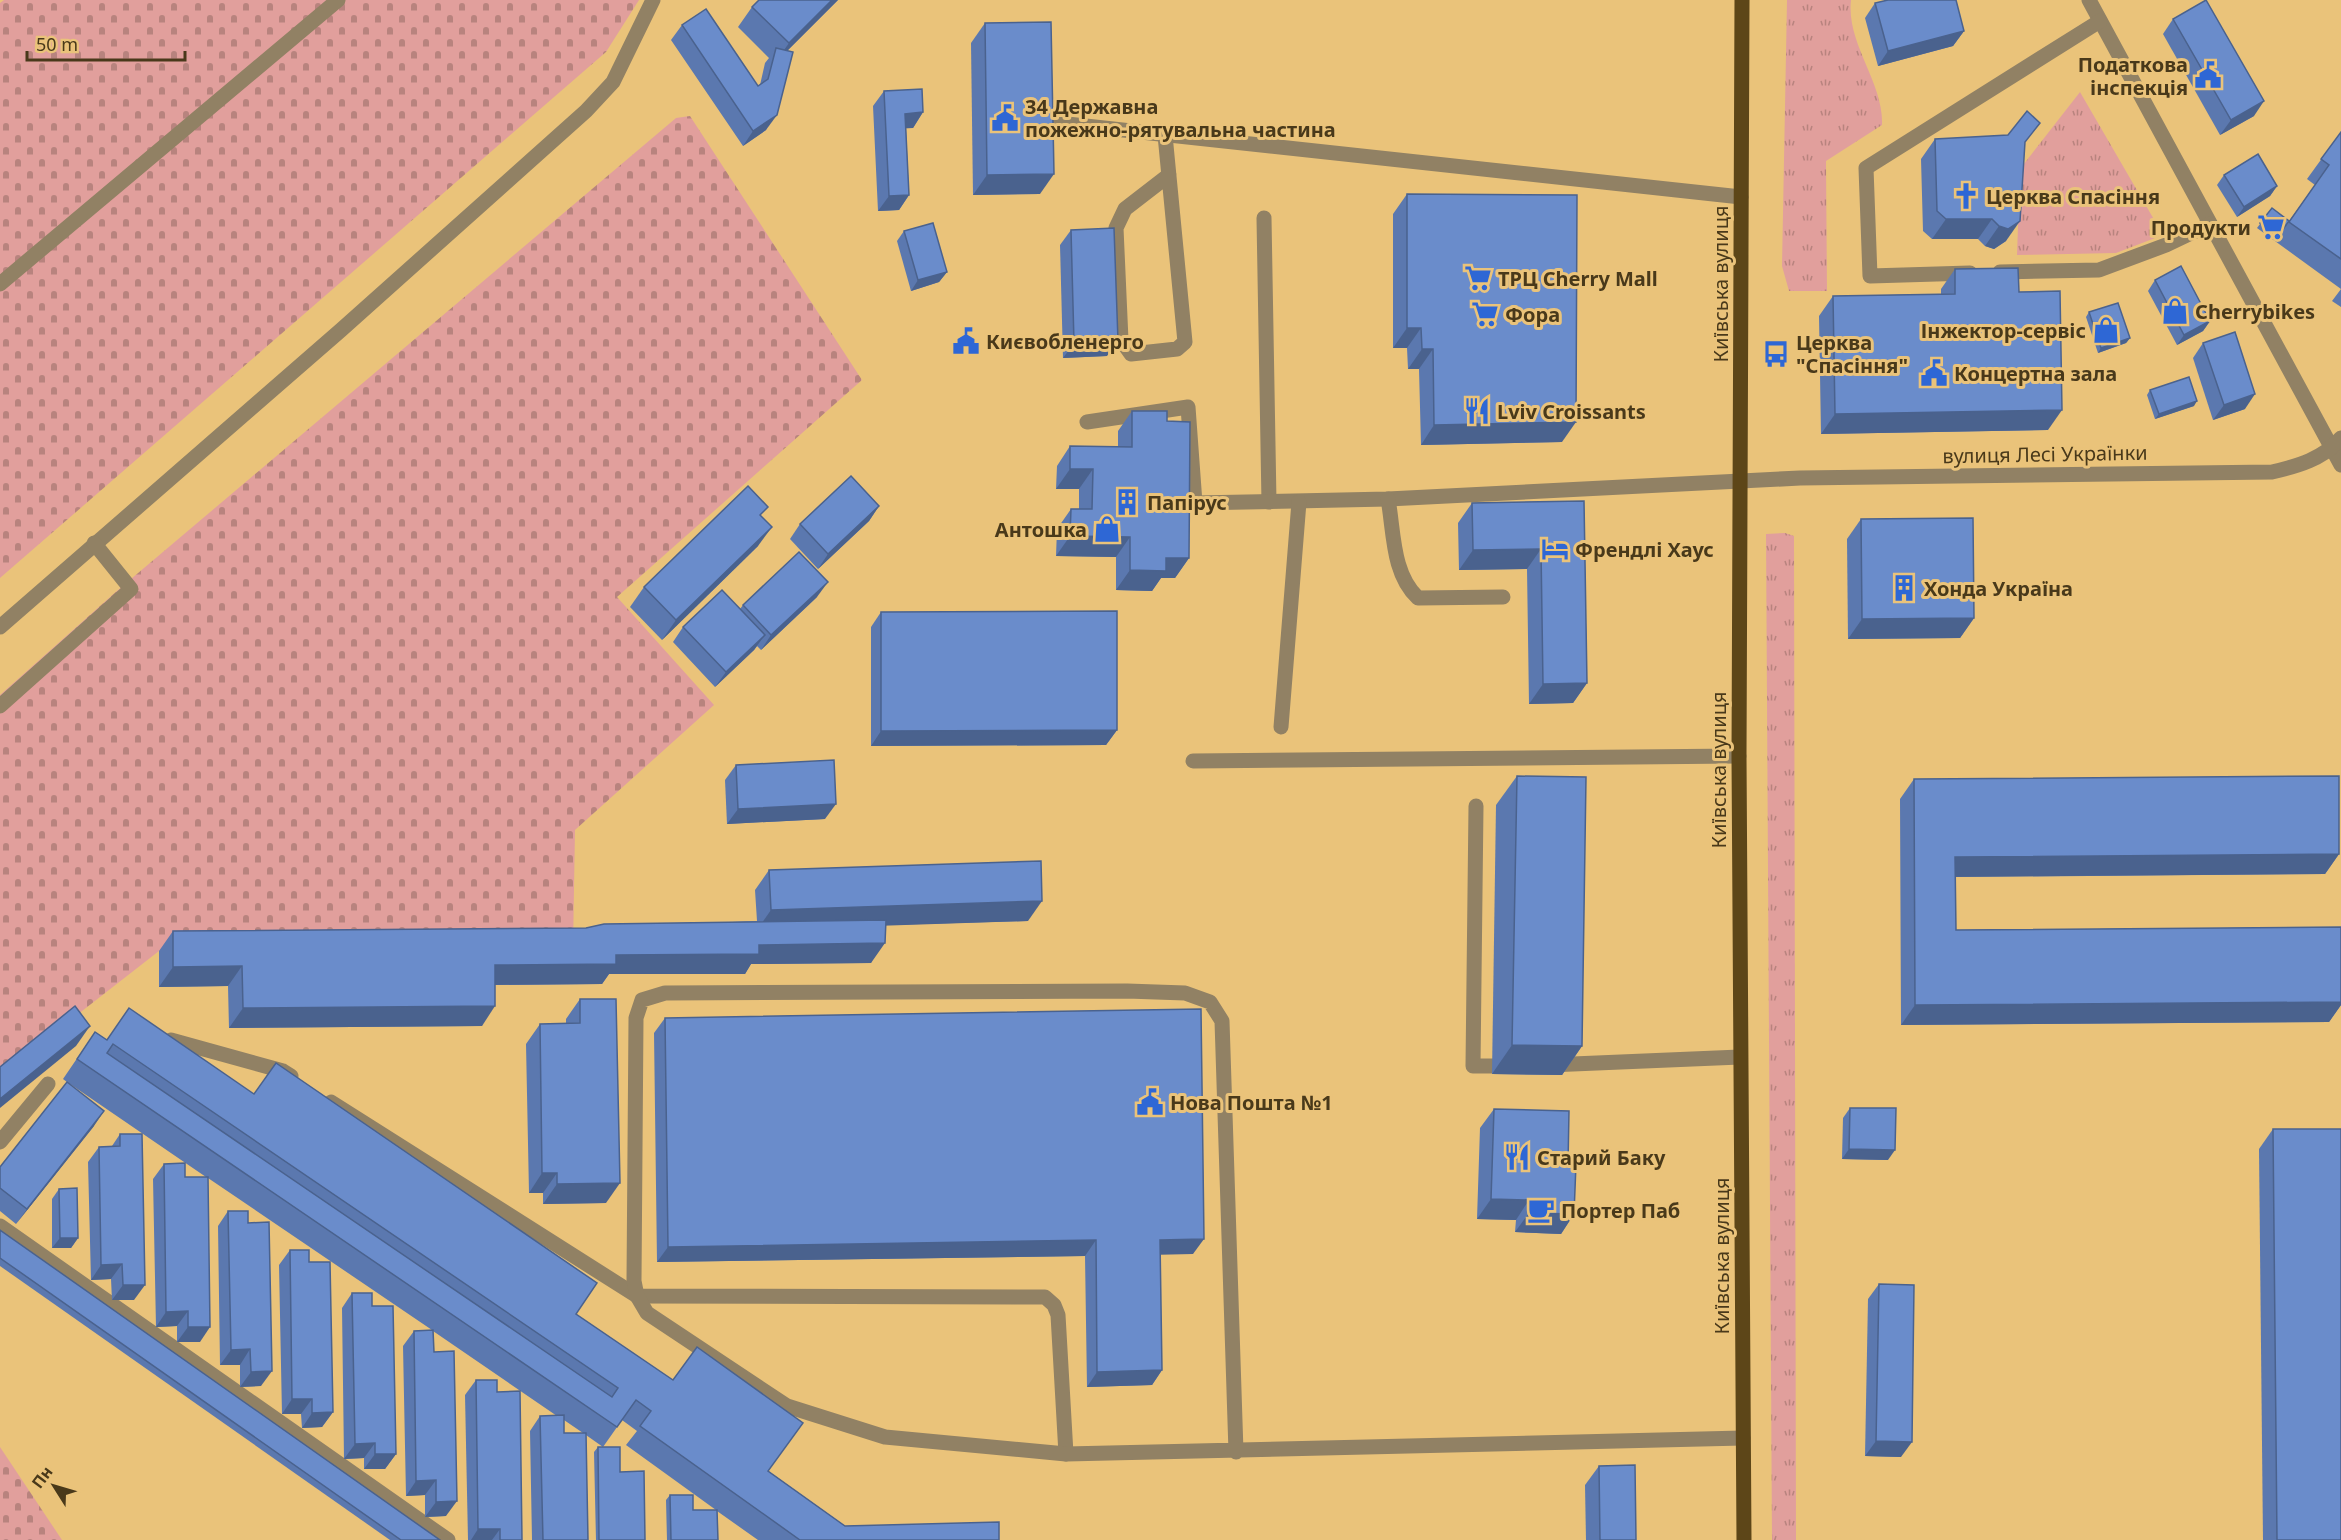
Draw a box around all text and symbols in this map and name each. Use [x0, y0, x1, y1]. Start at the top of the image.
scale bar [27, 24, 184, 62]
text: 50 m [36, 32, 78, 56]
place label: Податкова інспекція [2078, 51, 2188, 101]
public building icon: Податкова інспекція [2193, 60, 2223, 90]
place label: 34 Державна пожежно-рятувальна частина [1025, 93, 1336, 143]
public building icon: 34 Державна пожежно-рятувальна частина [990, 103, 1020, 133]
church icon: Церква Спасіння [1951, 181, 1981, 211]
place label: Церква Спасіння [1986, 183, 2160, 210]
street label: Київська вулиця [1707, 206, 1734, 362]
supermarket icon: Продукти [2256, 212, 2286, 242]
place label: Продукти [2151, 214, 2251, 241]
supermarket icon: ТРЦ Cherry Mall [1463, 263, 1493, 293]
place label: ТРЦ Cherry Mall [1498, 265, 1658, 292]
shop icon: Сherrybikes [2160, 296, 2190, 326]
place label: Сherrybikes [2195, 298, 2315, 325]
supermarket icon: Фора [1470, 299, 1500, 329]
place label: Фора [1505, 301, 1560, 328]
shop icon: Інжектор-сервіс [2091, 315, 2121, 345]
place label: Інжектор-сервіс [1921, 317, 2086, 344]
public building icon: Києвобленерго [951, 326, 981, 356]
place label: Києвобленерго [986, 328, 1144, 355]
place label: Церква "Спасіння" [1796, 329, 1908, 379]
bus stop icon: Церква "Спасіння" [1761, 339, 1791, 369]
public building icon: Концертна зала [1919, 358, 1949, 388]
place label: Концертна зала [1954, 360, 2117, 387]
restaurant icon: Lviv Croissants [1462, 396, 1492, 426]
place label: Lviv Croissants [1497, 398, 1646, 425]
street label: вулиця Лесі Українки [1942, 439, 2148, 469]
building icon: Папірус [1112, 487, 1142, 517]
place label: Папірус [1147, 489, 1227, 516]
shop icon: Антошка [1092, 514, 1122, 544]
place label: Антошка [995, 516, 1087, 543]
hotel icon: Френдлі Хаус [1540, 534, 1570, 564]
place label: Френдлі Хаус [1575, 536, 1714, 563]
building icon: Хонда Україна [1889, 573, 1919, 603]
place label: Хонда Україна [1924, 575, 2073, 602]
street label: Київська вулиця [1705, 692, 1732, 848]
public building icon: Нова Пошта №1 [1135, 1087, 1165, 1117]
place label: Нова Пошта №1 [1170, 1089, 1333, 1116]
restaurant icon: Старий Баку [1502, 1142, 1532, 1172]
place label: Старий Баку [1537, 1144, 1666, 1171]
street label: Київська вулиця [1708, 1178, 1735, 1334]
cafe icon: Портер Паб [1526, 1195, 1556, 1225]
place label: Портер Паб [1561, 1197, 1680, 1224]
north arrow [24, 1456, 84, 1516]
text: Пн [26, 1461, 58, 1493]

